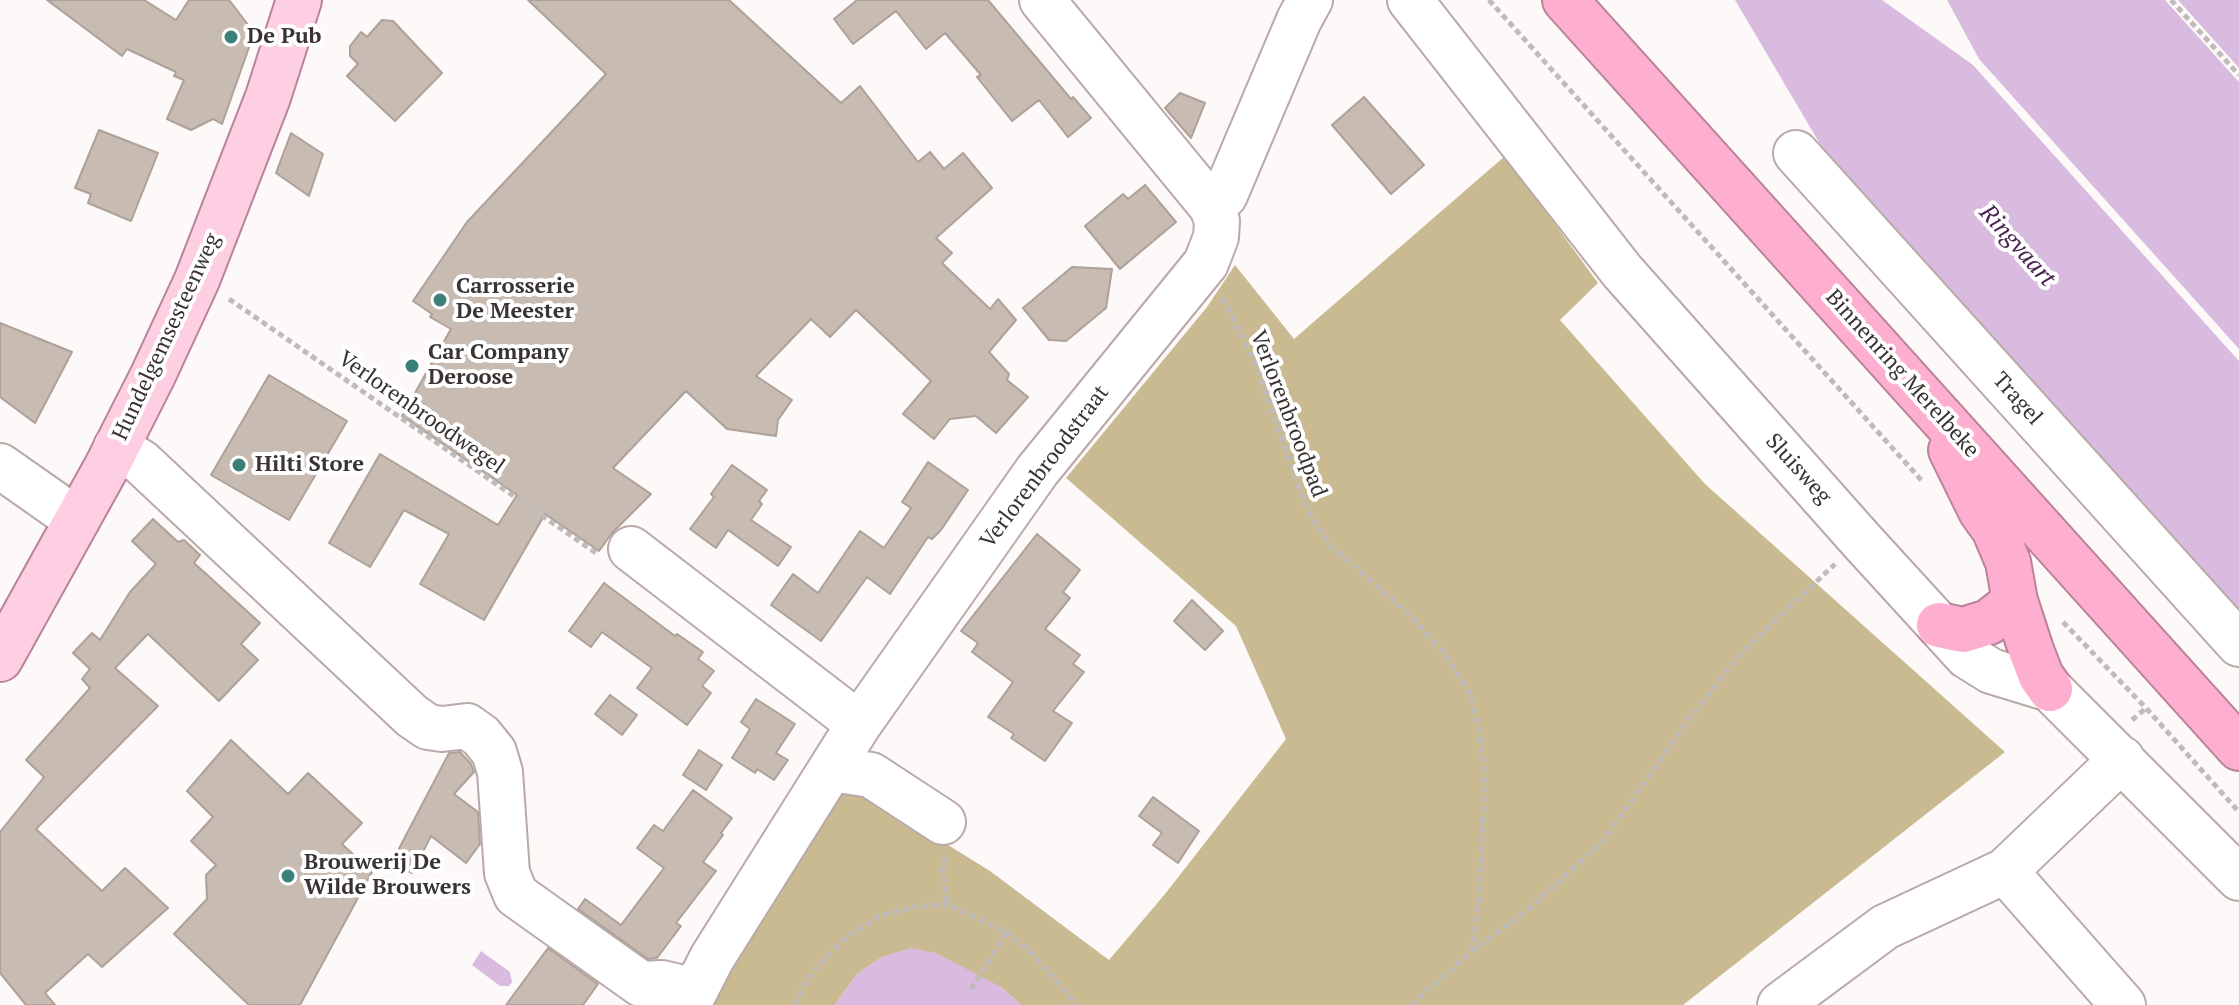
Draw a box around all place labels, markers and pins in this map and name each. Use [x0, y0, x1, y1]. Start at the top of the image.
place label: De Pub [247, 24, 322, 50]
marker: De Pub [222, 28, 240, 46]
place label: Carrosserie De Meester [456, 274, 575, 326]
marker: Carrosserie De Meester [431, 291, 449, 309]
place label: Car Company Deroose [428, 340, 569, 392]
marker: Car Company Deroose [403, 357, 421, 375]
place label: Hilti Store [255, 452, 364, 478]
marker: Hilti Store [230, 456, 248, 474]
place label: Brouwerij De Wilde Brouwers [304, 850, 471, 902]
marker: Brouwerij De Wilde Brouwers [279, 867, 297, 885]

